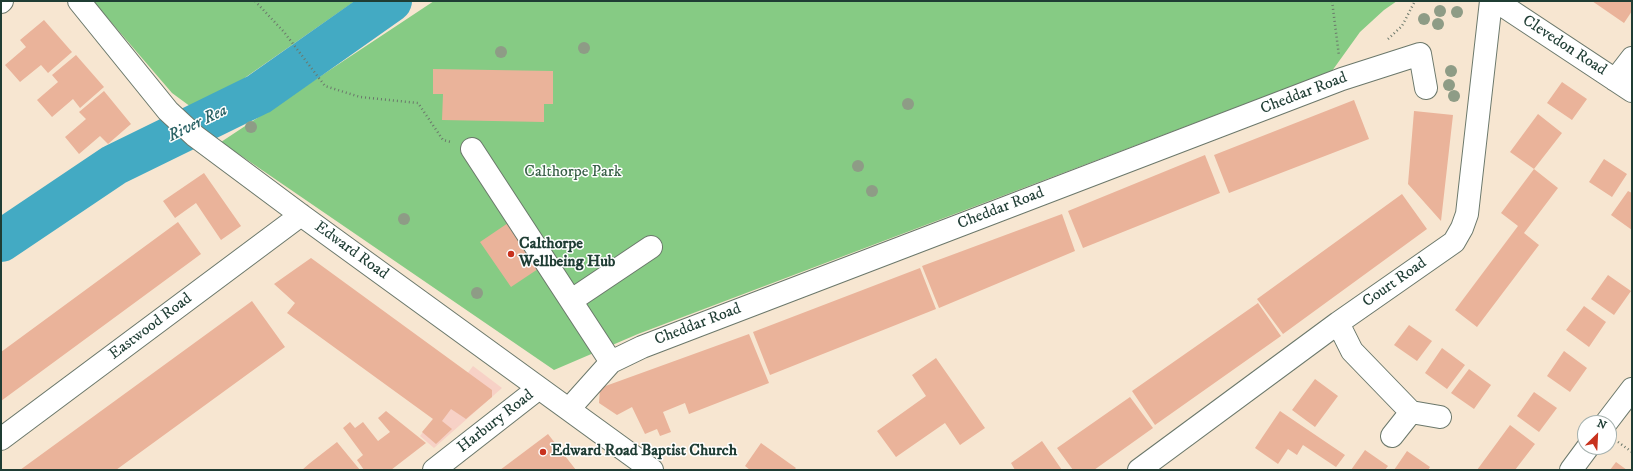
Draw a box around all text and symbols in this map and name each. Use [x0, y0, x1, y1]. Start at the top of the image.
street label: Clevedon Road [1518, 12, 1610, 80]
street label: Cheddar Road [1258, 69, 1350, 119]
water label: River Rea [165, 101, 231, 147]
park label: Calthorpe Park [524, 163, 622, 183]
street label: Cheddar Road [955, 184, 1047, 234]
street label: Edward Road [310, 218, 392, 284]
place label: Calthorpe Wellbeing Hub [519, 235, 615, 273]
marker: Calthorpe Wellbeing Hub [506, 249, 516, 259]
street label: Court Road [1359, 254, 1431, 312]
street label: Eastwood Road [106, 290, 196, 364]
street label: Cheddar Road [652, 300, 744, 350]
street label: Harbury Road [454, 386, 538, 458]
north arrow [1577, 415, 1617, 455]
text: N [1595, 417, 1608, 433]
place label: Edward Road Baptist Church [551, 442, 737, 462]
marker: Edward Road Baptist Church [538, 447, 548, 457]

